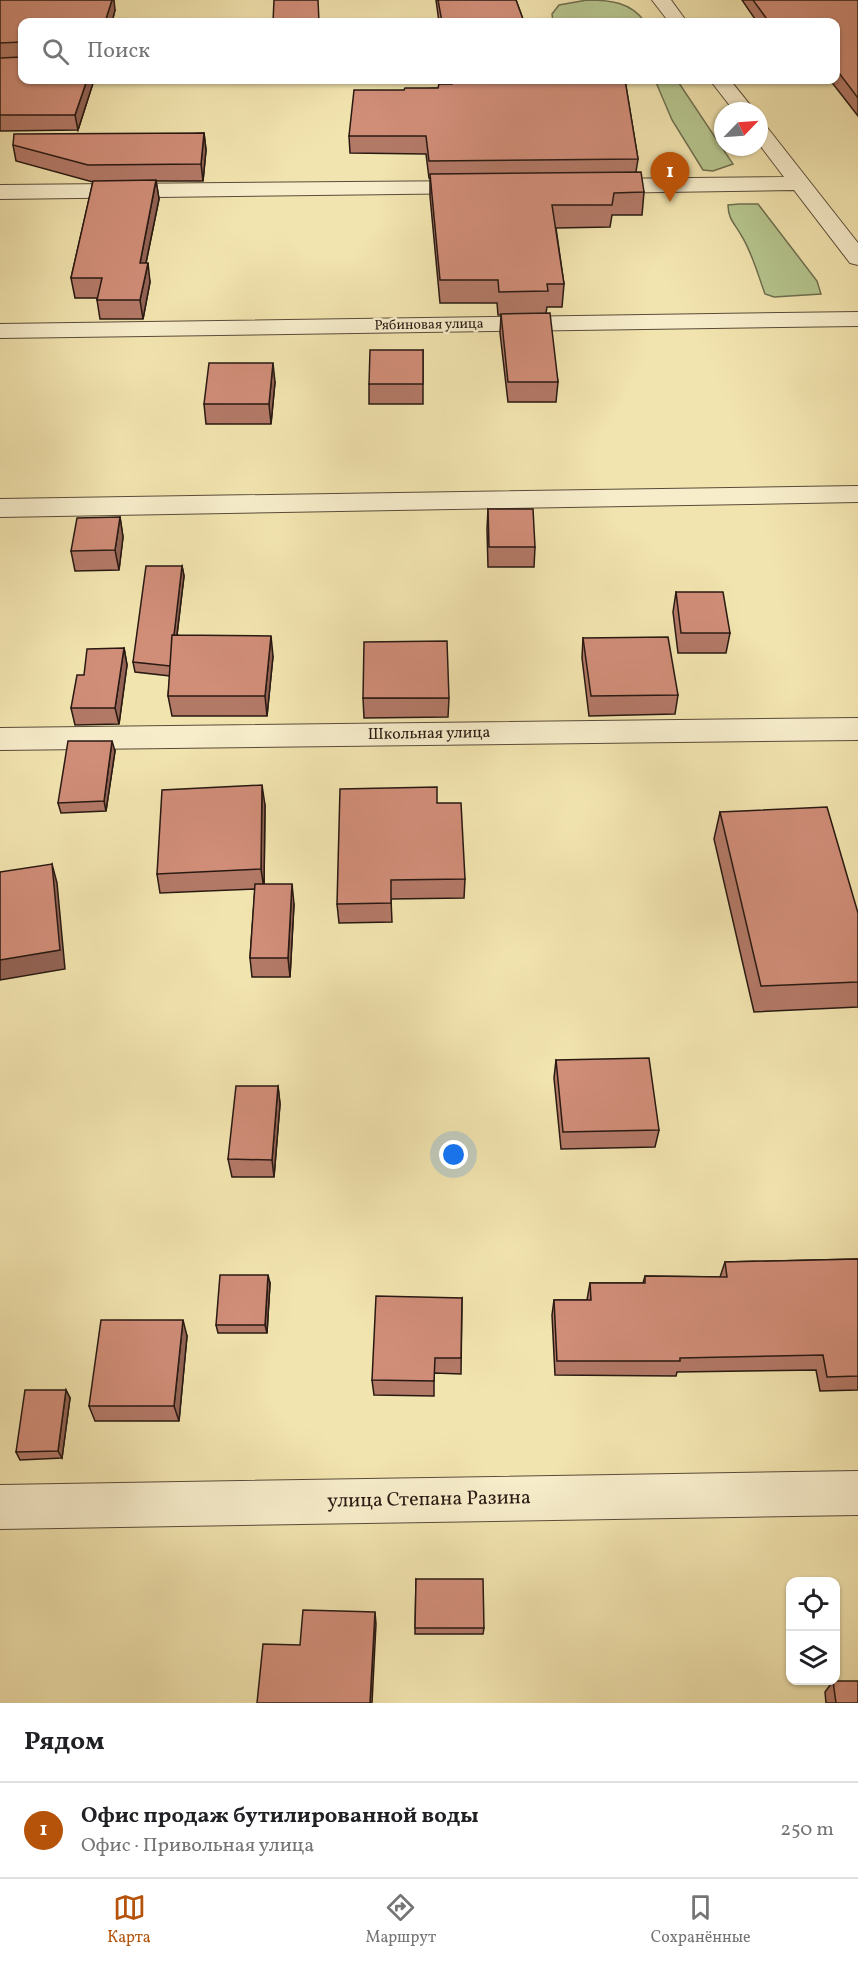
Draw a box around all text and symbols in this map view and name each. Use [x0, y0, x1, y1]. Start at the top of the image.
search box [18, 18, 840, 84]
icon: search [39, 35, 72, 68]
text: Поиск [87, 36, 150, 67]
north arrow [714, 102, 768, 156]
pin: 1 [650, 152, 690, 202]
street label: Рябиновая улица [374, 315, 484, 335]
street label: Школьная улица [367, 722, 491, 746]
your location [439, 1140, 468, 1169]
street label: улица Степана Разина [327, 1484, 531, 1516]
map controls [786, 1577, 840, 1685]
button: locate [786, 1577, 840, 1631]
button: layers [786, 1631, 840, 1685]
text: Рядом [24, 1724, 104, 1760]
text: Офис продаж бутилированной воды [81, 1801, 479, 1832]
text: 1 [39, 1816, 48, 1844]
text: 250 m [780, 1816, 834, 1844]
text: Офис · Привольная улица [81, 1832, 314, 1860]
tab: Карта [107, 1891, 151, 1949]
tab: Маршрут [366, 1891, 436, 1949]
tab: Сохранённые [651, 1891, 751, 1949]

